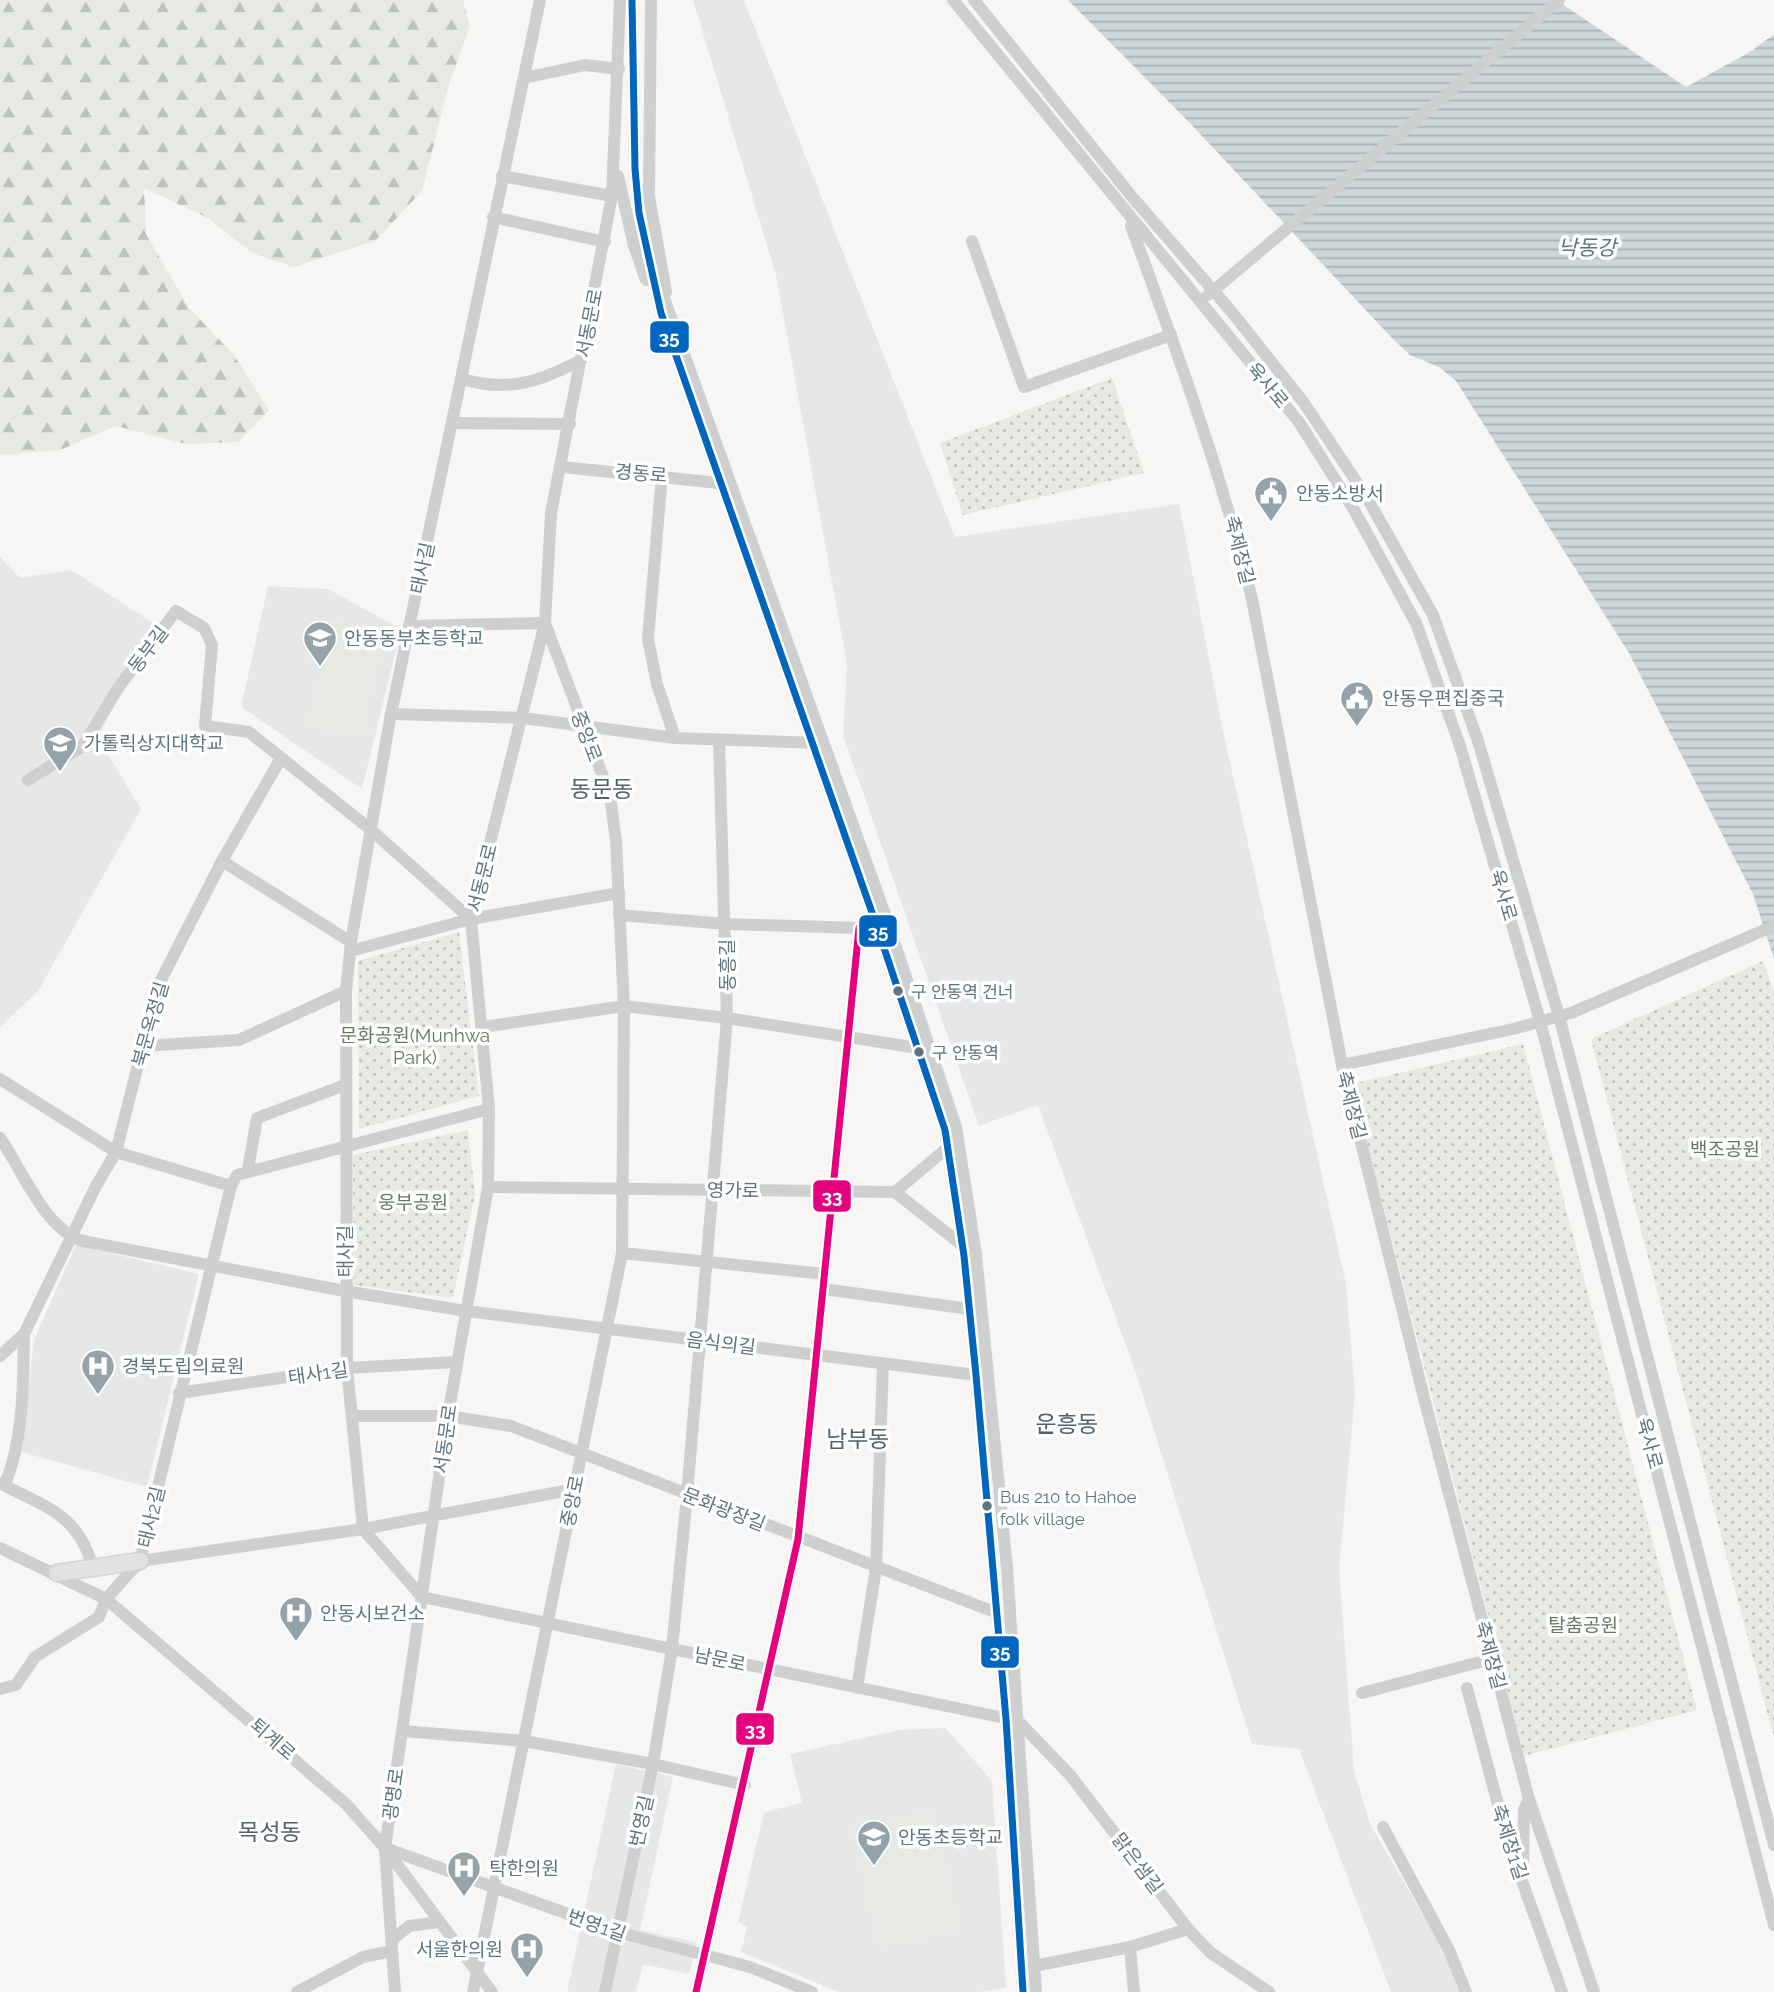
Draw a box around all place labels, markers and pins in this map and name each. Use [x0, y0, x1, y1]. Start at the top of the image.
public building icon: 안동소방서 [1252, 474, 1290, 523]
place label: 안동소방서 [1296, 482, 1383, 504]
school or university icon: 안동동부초등학교 [301, 619, 339, 668]
place label: 안동동부초등학교 [344, 627, 484, 649]
public building icon: 안동우편집중국 [1338, 679, 1376, 728]
place label: 안동우편집중국 [1382, 687, 1504, 709]
school or university icon: 가톨릭상지대학교 [41, 724, 79, 773]
place label: 가톨릭상지대학교 [84, 732, 224, 754]
place label: 구 안동역 건너 [911, 982, 1014, 1002]
marker: 구 안동역 건너 [891, 984, 905, 998]
place label: 구 안동역 [932, 1043, 999, 1063]
marker: 구 안동역 [912, 1045, 926, 1059]
hospital icon: 경북도립의료원 [79, 1347, 117, 1396]
place label: 경북도립의료원 [122, 1355, 244, 1377]
place label: Bus 210 to Hahoe folk village [1000, 1487, 1137, 1529]
marker: Bus 210 to Hahoe folk village [980, 1499, 994, 1513]
hospital icon: 안동시보건소 [277, 1594, 315, 1643]
place label: 안동시보건소 [320, 1602, 425, 1624]
school or university icon: 안동초등학교 [855, 1818, 893, 1867]
place label: 안동초등학교 [898, 1826, 1003, 1848]
hospital icon: 탁한의원 [445, 1849, 483, 1898]
place label: 탁한의원 [489, 1857, 559, 1879]
hospital icon: 서울한의원 [508, 1930, 546, 1979]
place label: 서울한의원 [416, 1938, 503, 1960]

